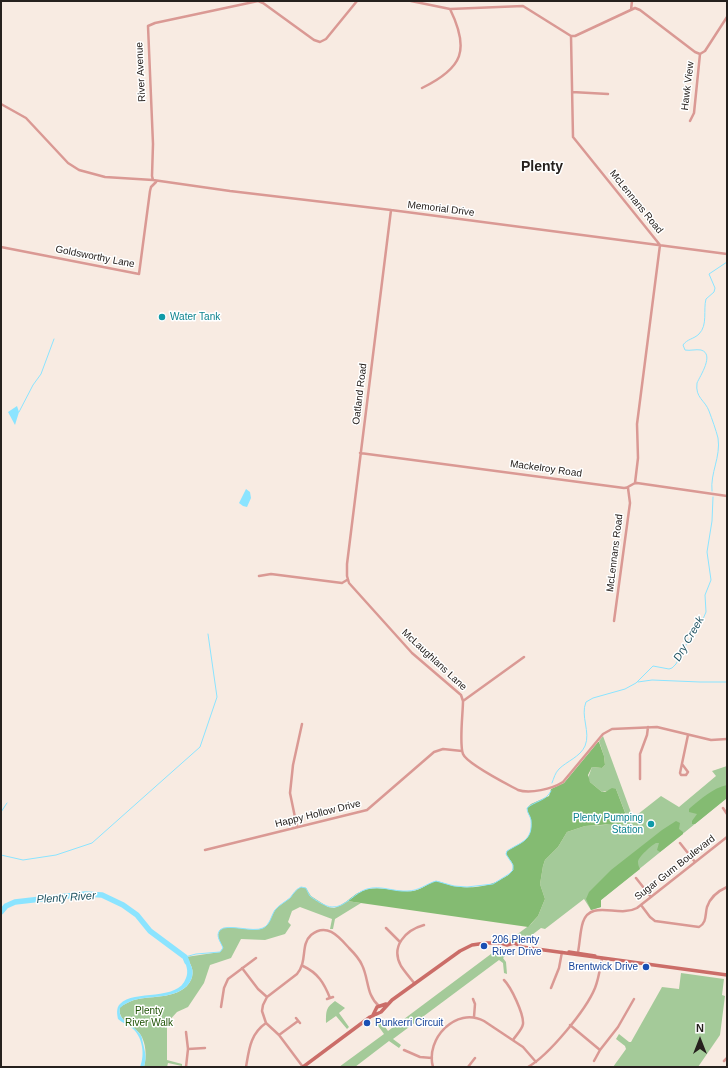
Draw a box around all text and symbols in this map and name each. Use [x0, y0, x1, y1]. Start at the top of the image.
street label: River Avenue [133, 42, 149, 102]
street label: Hawk View [679, 61, 697, 111]
district label: Plenty [521, 159, 563, 175]
street label: McLennans Road [607, 168, 665, 236]
street label: Memorial Drive [407, 199, 475, 219]
street label: Goldsworthy Lane [54, 243, 136, 271]
place label: Water Tank [170, 311, 220, 323]
marker: Water Tank [157, 312, 167, 322]
street label: Oatland Road [350, 363, 370, 425]
street label: Mackelroy Road [509, 458, 583, 480]
street label: McLennans Road [604, 513, 626, 593]
water label: Dry Creek [671, 614, 707, 664]
street label: McLaughlans Lane [399, 627, 469, 693]
street label: Happy Hollow Drive [274, 798, 362, 830]
place label: Plenty Pumping Station [573, 812, 643, 836]
marker: Plenty Pumping Station [646, 819, 656, 829]
street label: Sugar Gum Boulevard [632, 833, 718, 903]
water label: Plenty River [36, 889, 96, 907]
place label: 206 Plenty River Drive [492, 934, 541, 958]
marker: 206 Plenty River Drive [479, 941, 489, 951]
place label: Brentwick Drive [569, 961, 638, 973]
marker: Brentwick Drive [641, 962, 651, 972]
park label: Plenty River Walk [125, 1005, 173, 1028]
place label: Punkerri Circuit [375, 1017, 443, 1029]
marker: Punkerri Circuit [362, 1018, 372, 1028]
north arrow [680, 1020, 720, 1060]
text: N [696, 1022, 704, 1034]

